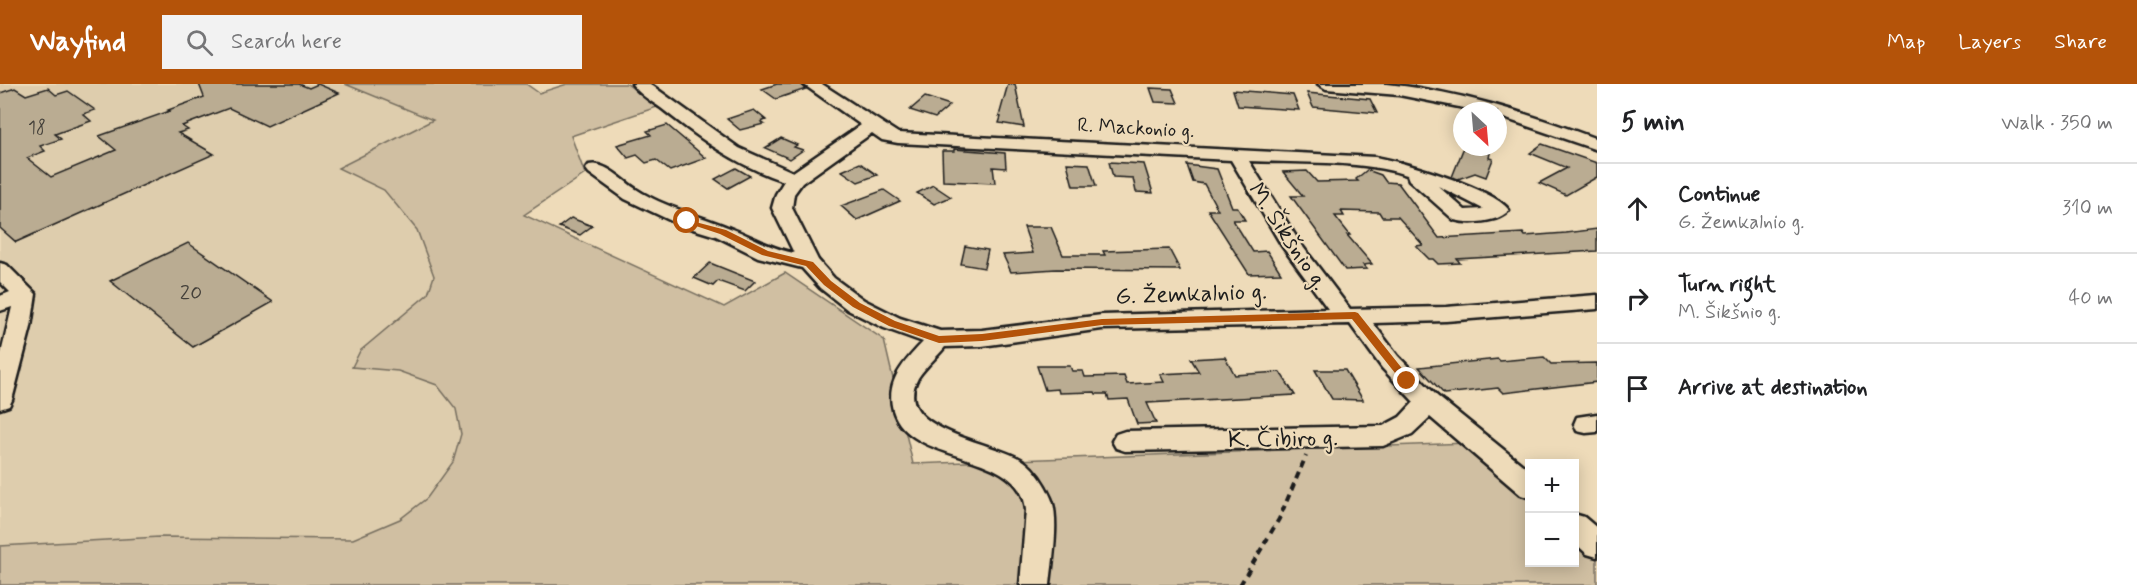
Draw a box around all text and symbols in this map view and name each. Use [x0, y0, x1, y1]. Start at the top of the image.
search box [162, 15, 582, 69]
text: Wayfind [30, 24, 126, 61]
icon: search [183, 26, 216, 59]
text: Search here [231, 28, 342, 56]
text: Map [1887, 28, 1925, 56]
text: Layers [1958, 28, 2021, 56]
text: Share [2054, 28, 2107, 56]
north arrow [1453, 102, 1507, 156]
text: 5 min [1621, 106, 1685, 140]
text: Walk · 350 m [2001, 110, 2113, 137]
street label: R. Mackonio g. [1077, 112, 1195, 145]
house number: 18 [28, 116, 46, 140]
street label: M. Šikšnio g. [1240, 177, 1335, 297]
text: Continue [1678, 181, 1760, 209]
icon: ahead [1621, 192, 1654, 225]
text: 310 m [2062, 195, 2113, 222]
route start [673, 207, 699, 233]
text: G. Žemkalnio g. [1678, 209, 1804, 236]
text: Turn right [1678, 271, 1776, 299]
street label: G. Žemkalnio g. [1115, 276, 1267, 313]
house number: 20 [180, 279, 202, 307]
icon: right [1621, 282, 1654, 315]
text: 40 m [2069, 285, 2113, 312]
text: M. Šikšnio g. [1678, 299, 1781, 326]
route end [1393, 367, 1419, 393]
icon: arrive [1621, 372, 1654, 405]
text: Arrive at destination [1678, 374, 1868, 402]
street label: K. Čibiro g. [1228, 423, 1338, 456]
map controls [1525, 459, 1579, 567]
button: + [1525, 459, 1579, 513]
button: − [1525, 513, 1579, 567]

